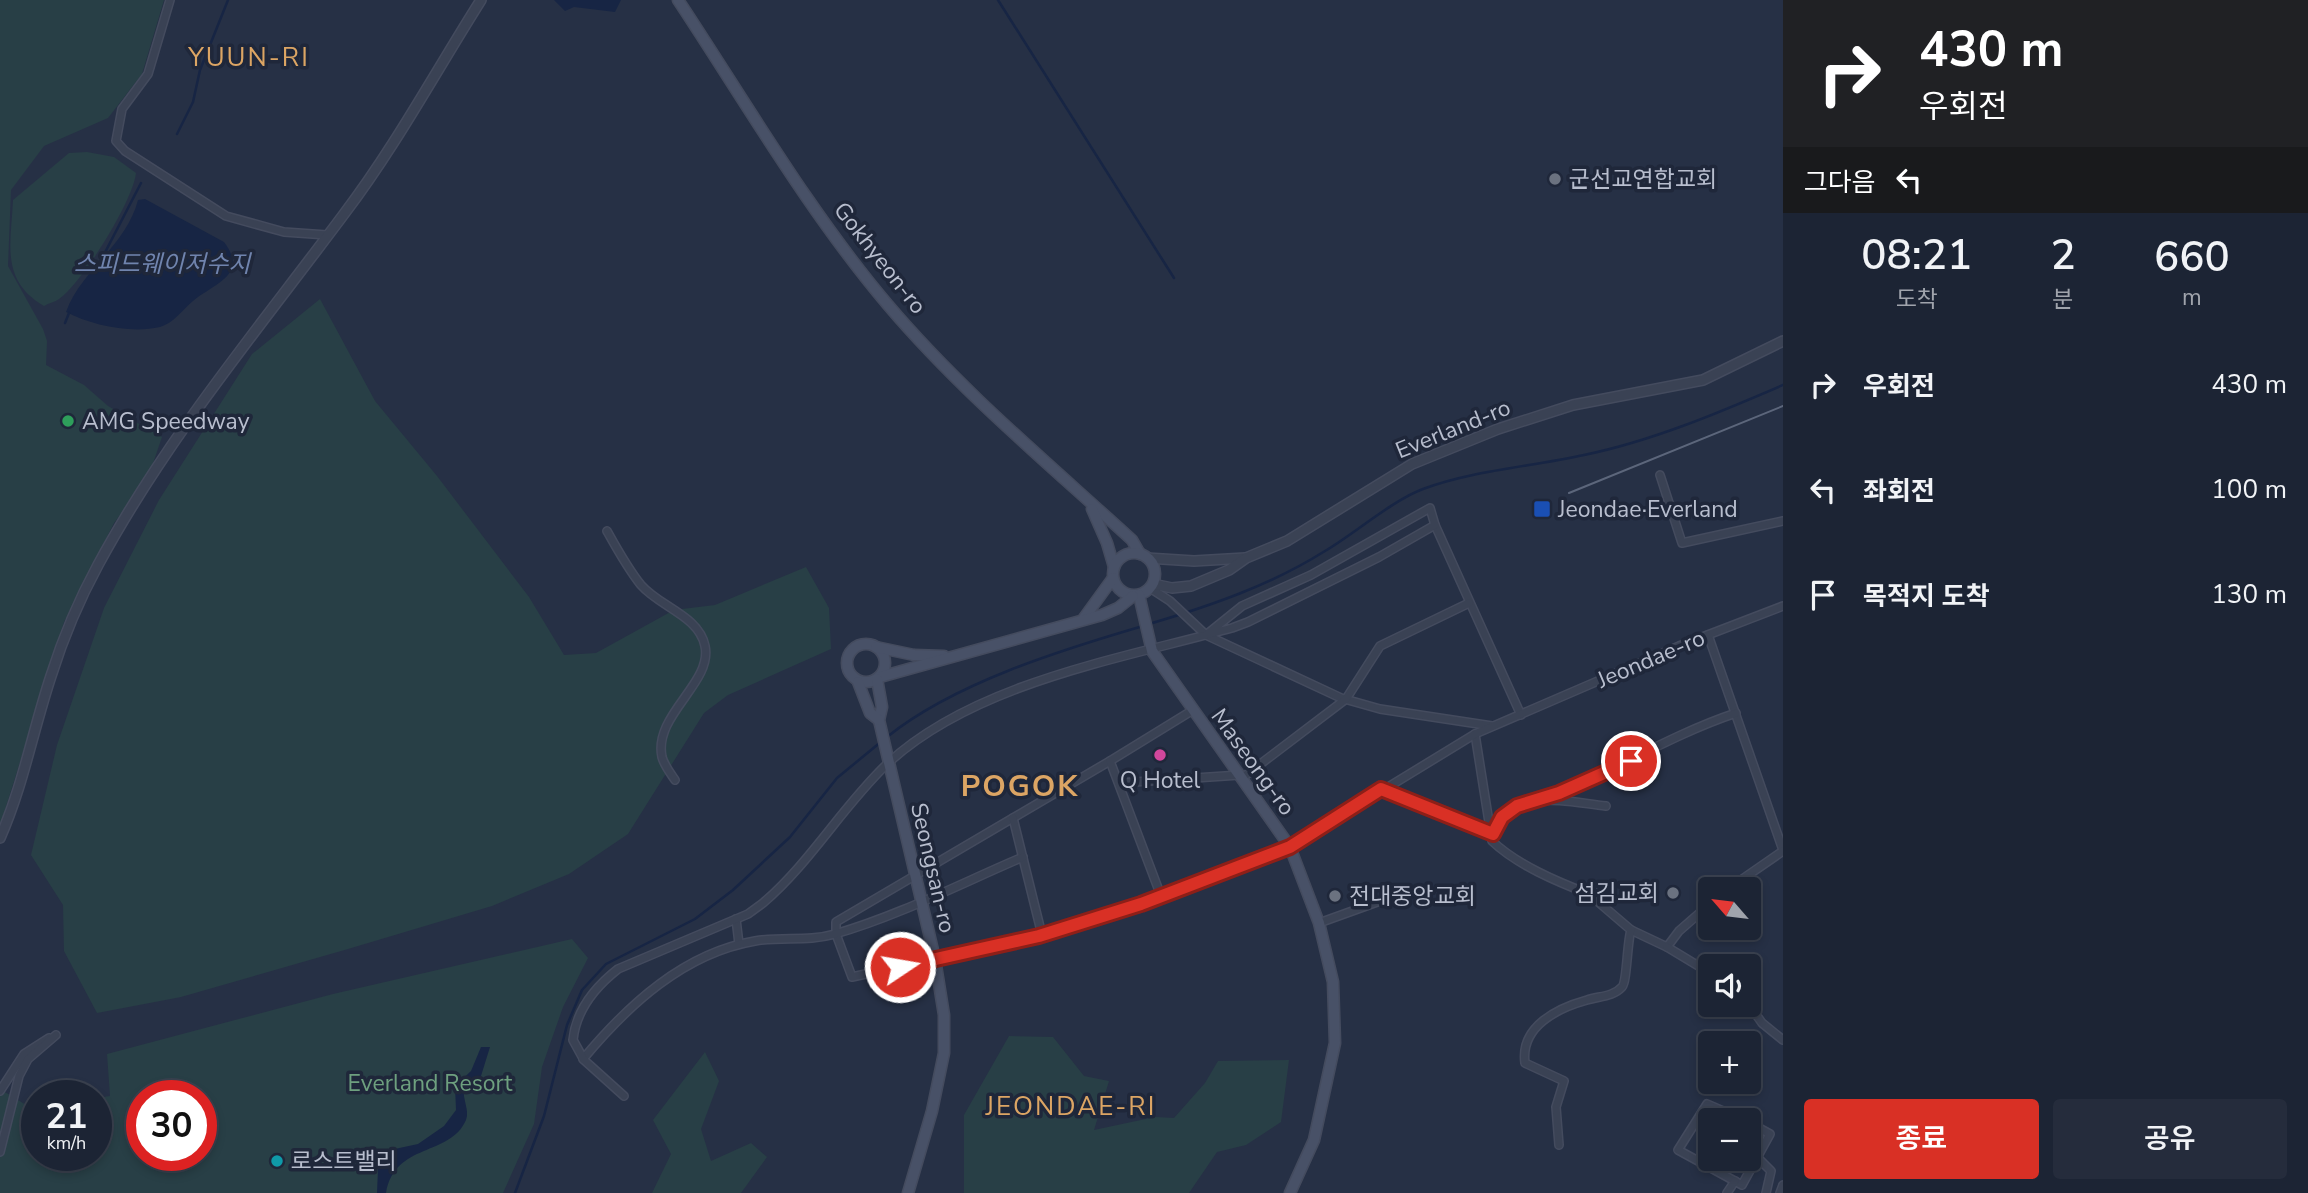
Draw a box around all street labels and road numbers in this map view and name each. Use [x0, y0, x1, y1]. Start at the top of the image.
street label: Gokhyeon-ro [826, 196, 934, 320]
street label: Everland-ro [1391, 392, 1515, 466]
street label: Jeondae-ro [1591, 622, 1710, 696]
street label: Maseong-ro [1204, 702, 1302, 822]
street label: Seongsan-ro [903, 800, 963, 936]

